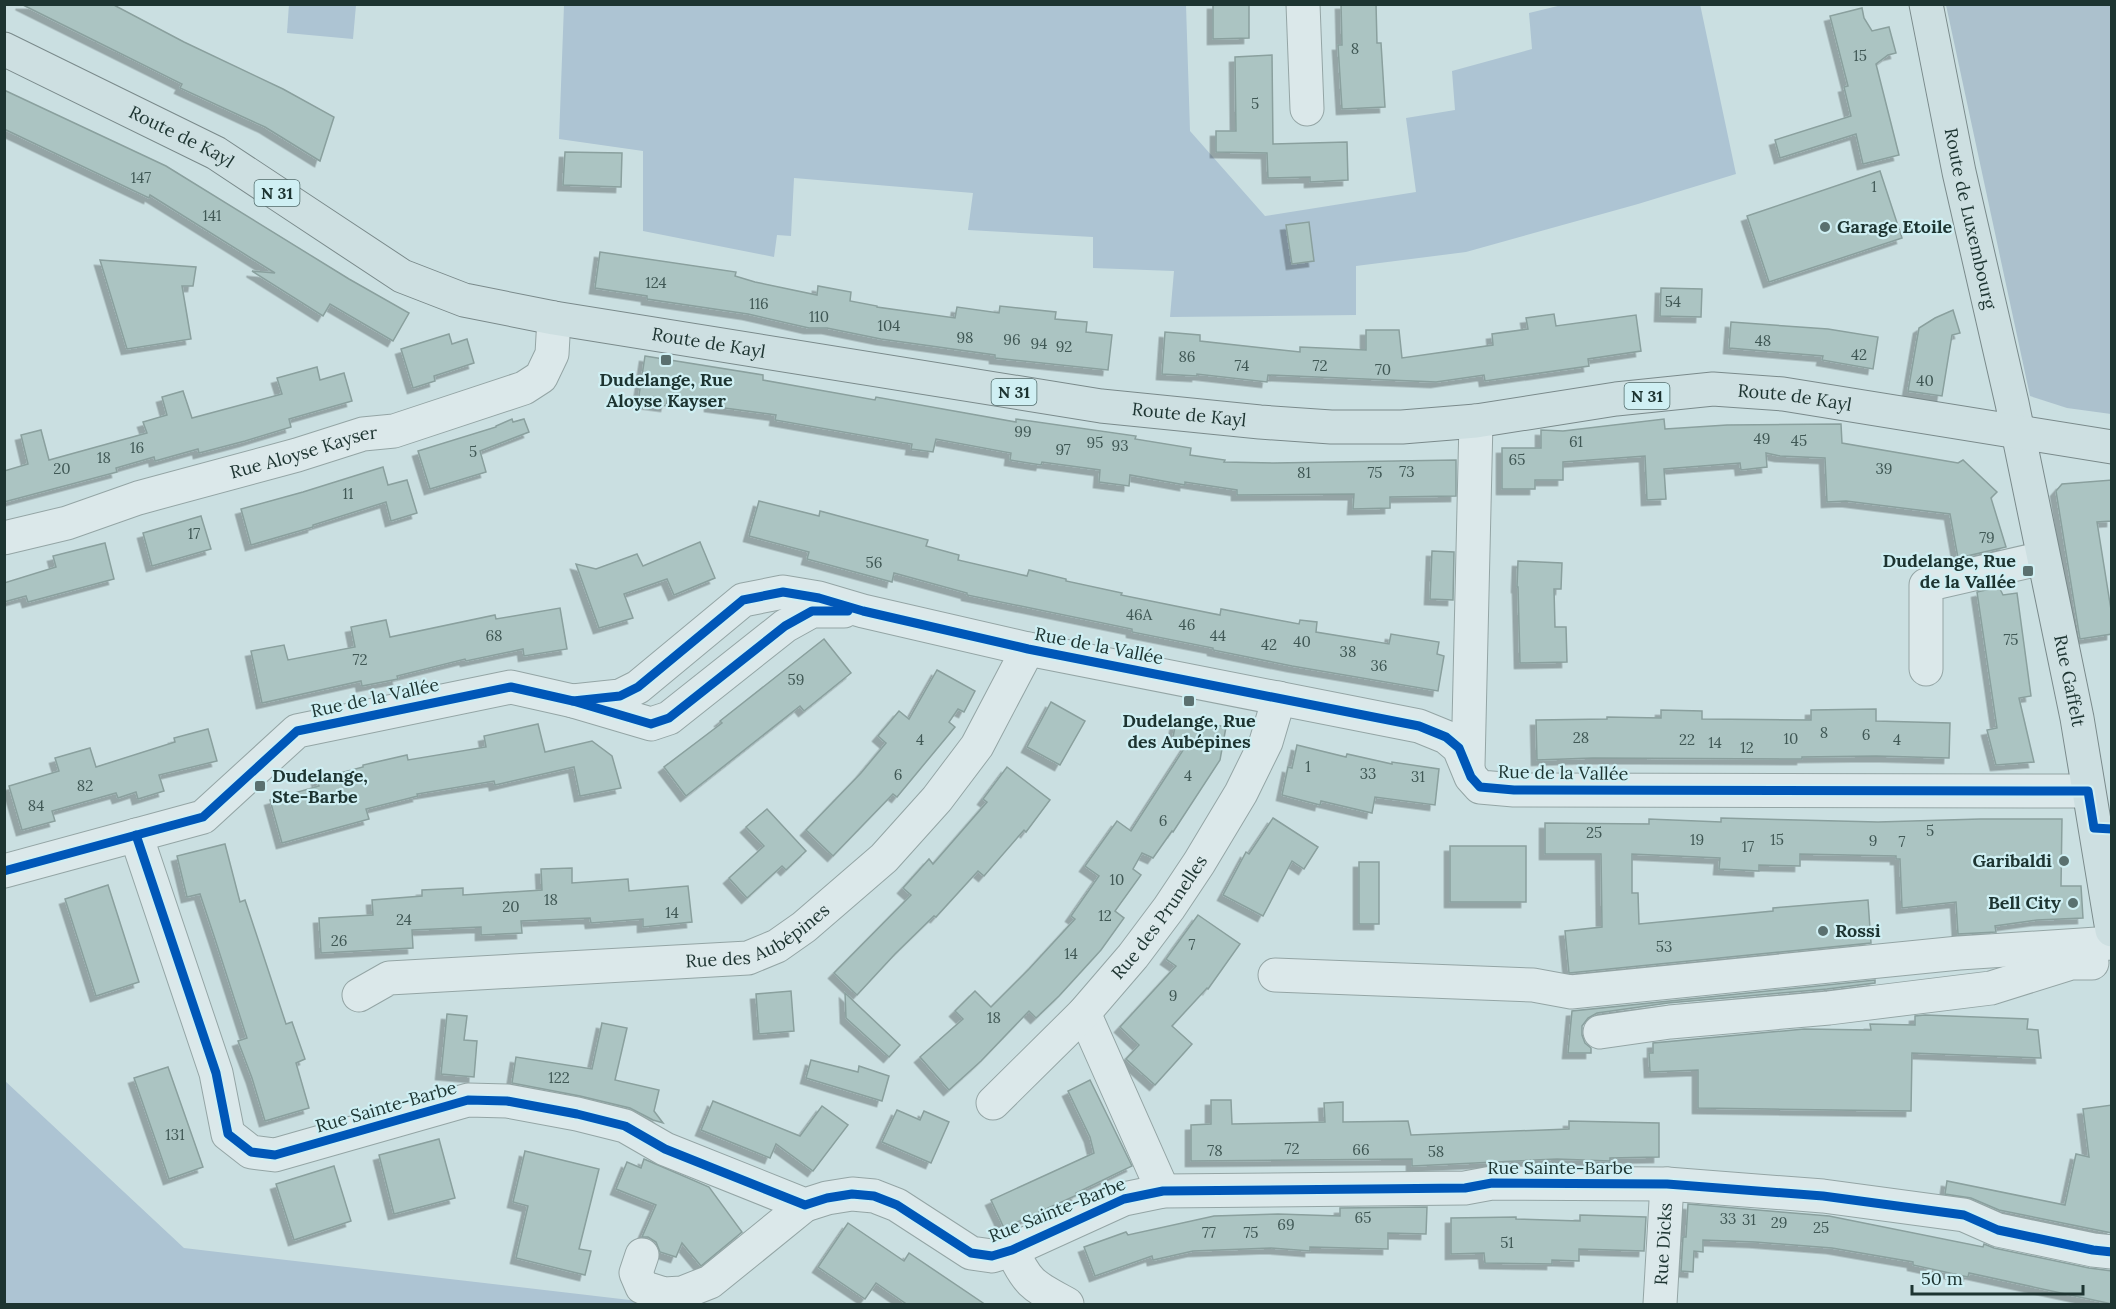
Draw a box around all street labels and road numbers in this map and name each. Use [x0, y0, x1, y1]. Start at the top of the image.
street label: Route de Kayl [125, 100, 239, 173]
street label: Route de Luxembourg [1940, 126, 2002, 312]
road number: N 31 [254, 180, 300, 206]
street label: Route de Kayl [650, 322, 767, 363]
road number: N 31 [992, 379, 1036, 405]
street label: Route de Kayl [1737, 379, 1854, 416]
road number: N 31 [1624, 383, 1670, 409]
street label: Route de Kayl [1131, 397, 1248, 432]
street label: Rue Aloyse Kayser [227, 421, 378, 484]
street label: Rue de la Vallée [1033, 622, 1166, 669]
street label: Rue Gaffelt [2049, 633, 2090, 729]
street label: Rue de la Vallée [309, 673, 441, 722]
street label: Rue de la Vallée [1498, 760, 1629, 785]
street label: Rue des Prunelles [1106, 851, 1212, 984]
street label: Rue des Aubépines [685, 898, 834, 972]
street label: Rue Sainte-Barbe [313, 1075, 459, 1138]
street label: Rue Sainte-Barbe [1487, 1156, 1633, 1179]
street label: Rue Sainte-Barbe [985, 1172, 1129, 1247]
street label: Rue Dicks [1649, 1202, 1677, 1286]

